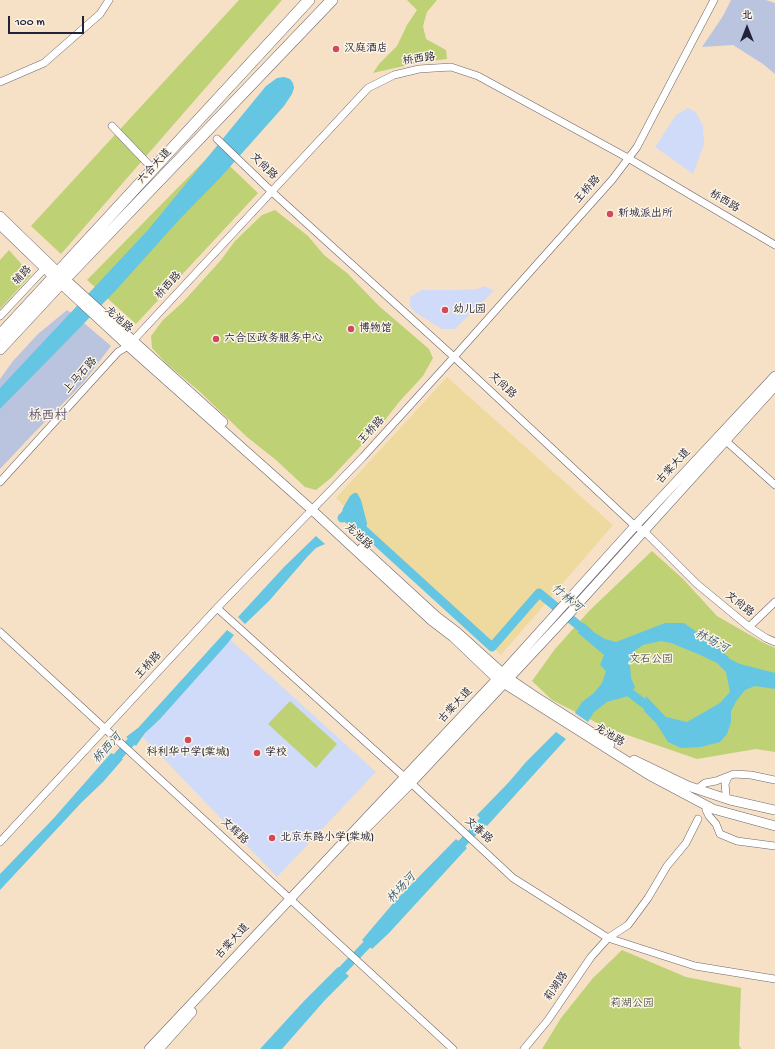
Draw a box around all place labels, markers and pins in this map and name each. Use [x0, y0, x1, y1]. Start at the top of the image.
place label: 汉庭酒店 [344, 42, 388, 56]
marker: 汉庭酒店 [331, 44, 341, 54]
place label: 新城派出所 [618, 207, 673, 221]
marker: 新城派出所 [605, 209, 615, 219]
place label: 幼儿园 [453, 303, 486, 317]
marker: 幼儿园 [440, 305, 450, 315]
place label: 博物馆 [359, 322, 392, 336]
marker: 博物馆 [346, 324, 356, 334]
place label: 六合区政务服务中心 [224, 332, 323, 346]
marker: 六合区政务服务中心 [211, 334, 221, 344]
marker: 科利华中学(棠城) [183, 735, 193, 745]
place label: 科利华中学(棠城) [146, 746, 230, 760]
place label: 学校 [265, 746, 287, 760]
marker: 学校 [252, 748, 262, 758]
place label: 北京东路小学(棠城) [280, 831, 374, 845]
marker: 北京东路小学(棠城) [267, 833, 277, 843]

